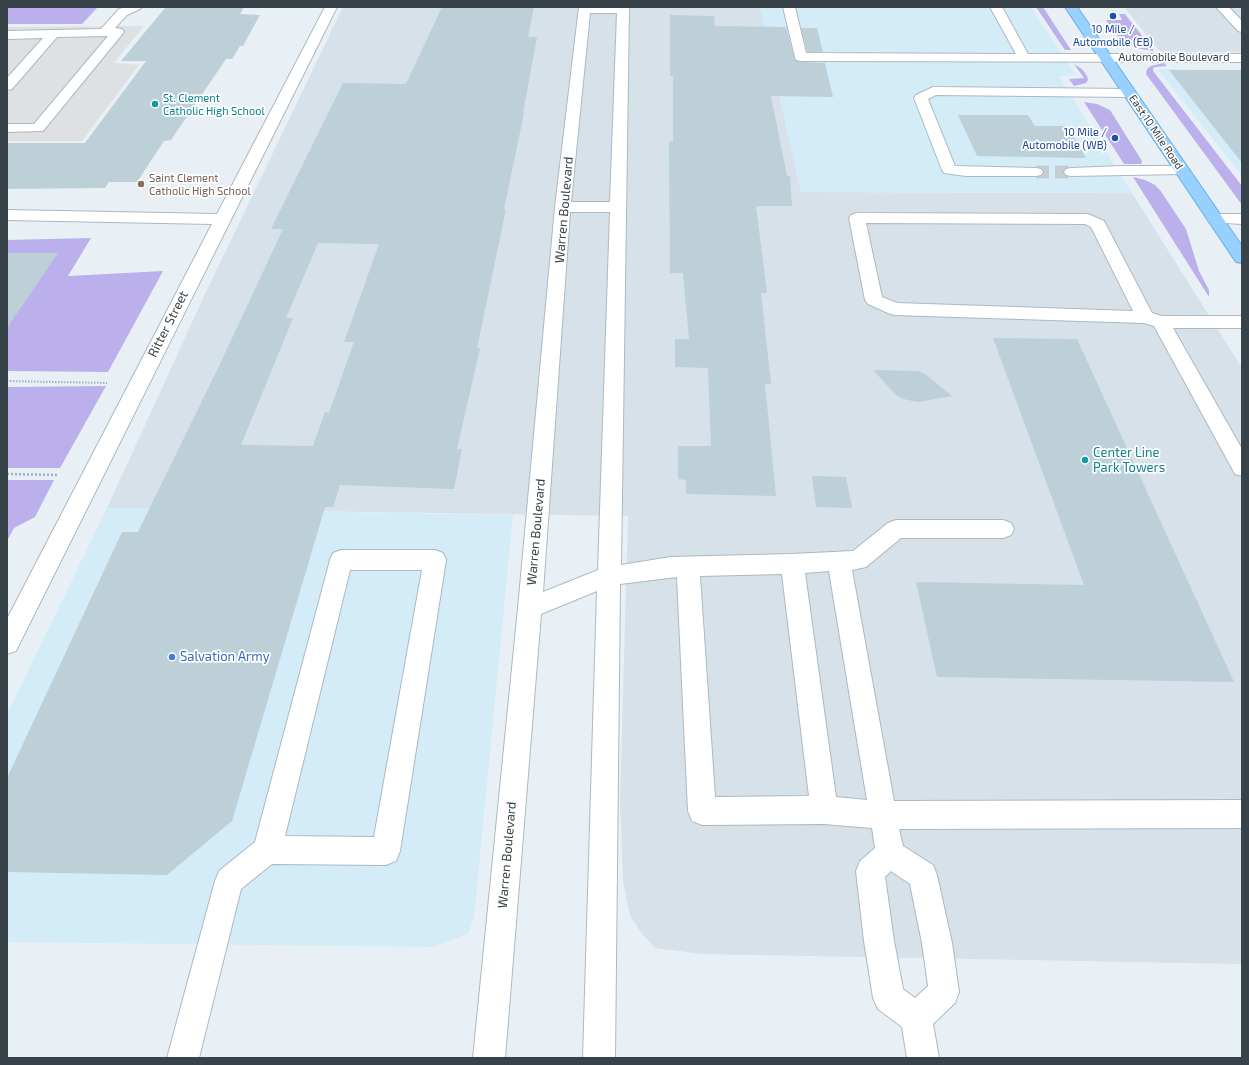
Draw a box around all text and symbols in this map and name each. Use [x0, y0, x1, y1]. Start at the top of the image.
marker: 10 Mile / Automobile (EB) [1108, 11, 1118, 21]
place label: 10 Mile / Automobile (EB) [1073, 22, 1153, 48]
street label: Automobile Boulevard [1119, 50, 1229, 64]
place label: St. Clement Catholic High School [163, 91, 265, 117]
street label: East 10 Mile Road [1126, 92, 1186, 172]
marker: St. Clement Catholic High School [150, 99, 160, 109]
place label: 10 Mile / Automobile (WB) [1022, 125, 1107, 151]
marker: 10 Mile / Automobile (WB) [1110, 133, 1120, 143]
street label: Warren Boulevard [552, 156, 576, 264]
place label: Saint Clement Catholic High School [149, 171, 251, 197]
marker: Saint Clement Catholic High School [136, 179, 146, 189]
street label: Ritter Street [145, 288, 191, 360]
place label: Center Line Park Towers [1093, 445, 1165, 476]
marker: Center Line Park Towers [1080, 455, 1090, 465]
street label: Warren Boulevard [524, 478, 548, 586]
place label: Salvation Army [180, 649, 270, 665]
marker: Salvation Army [167, 652, 177, 662]
street label: Warren Boulevard [495, 801, 519, 909]

